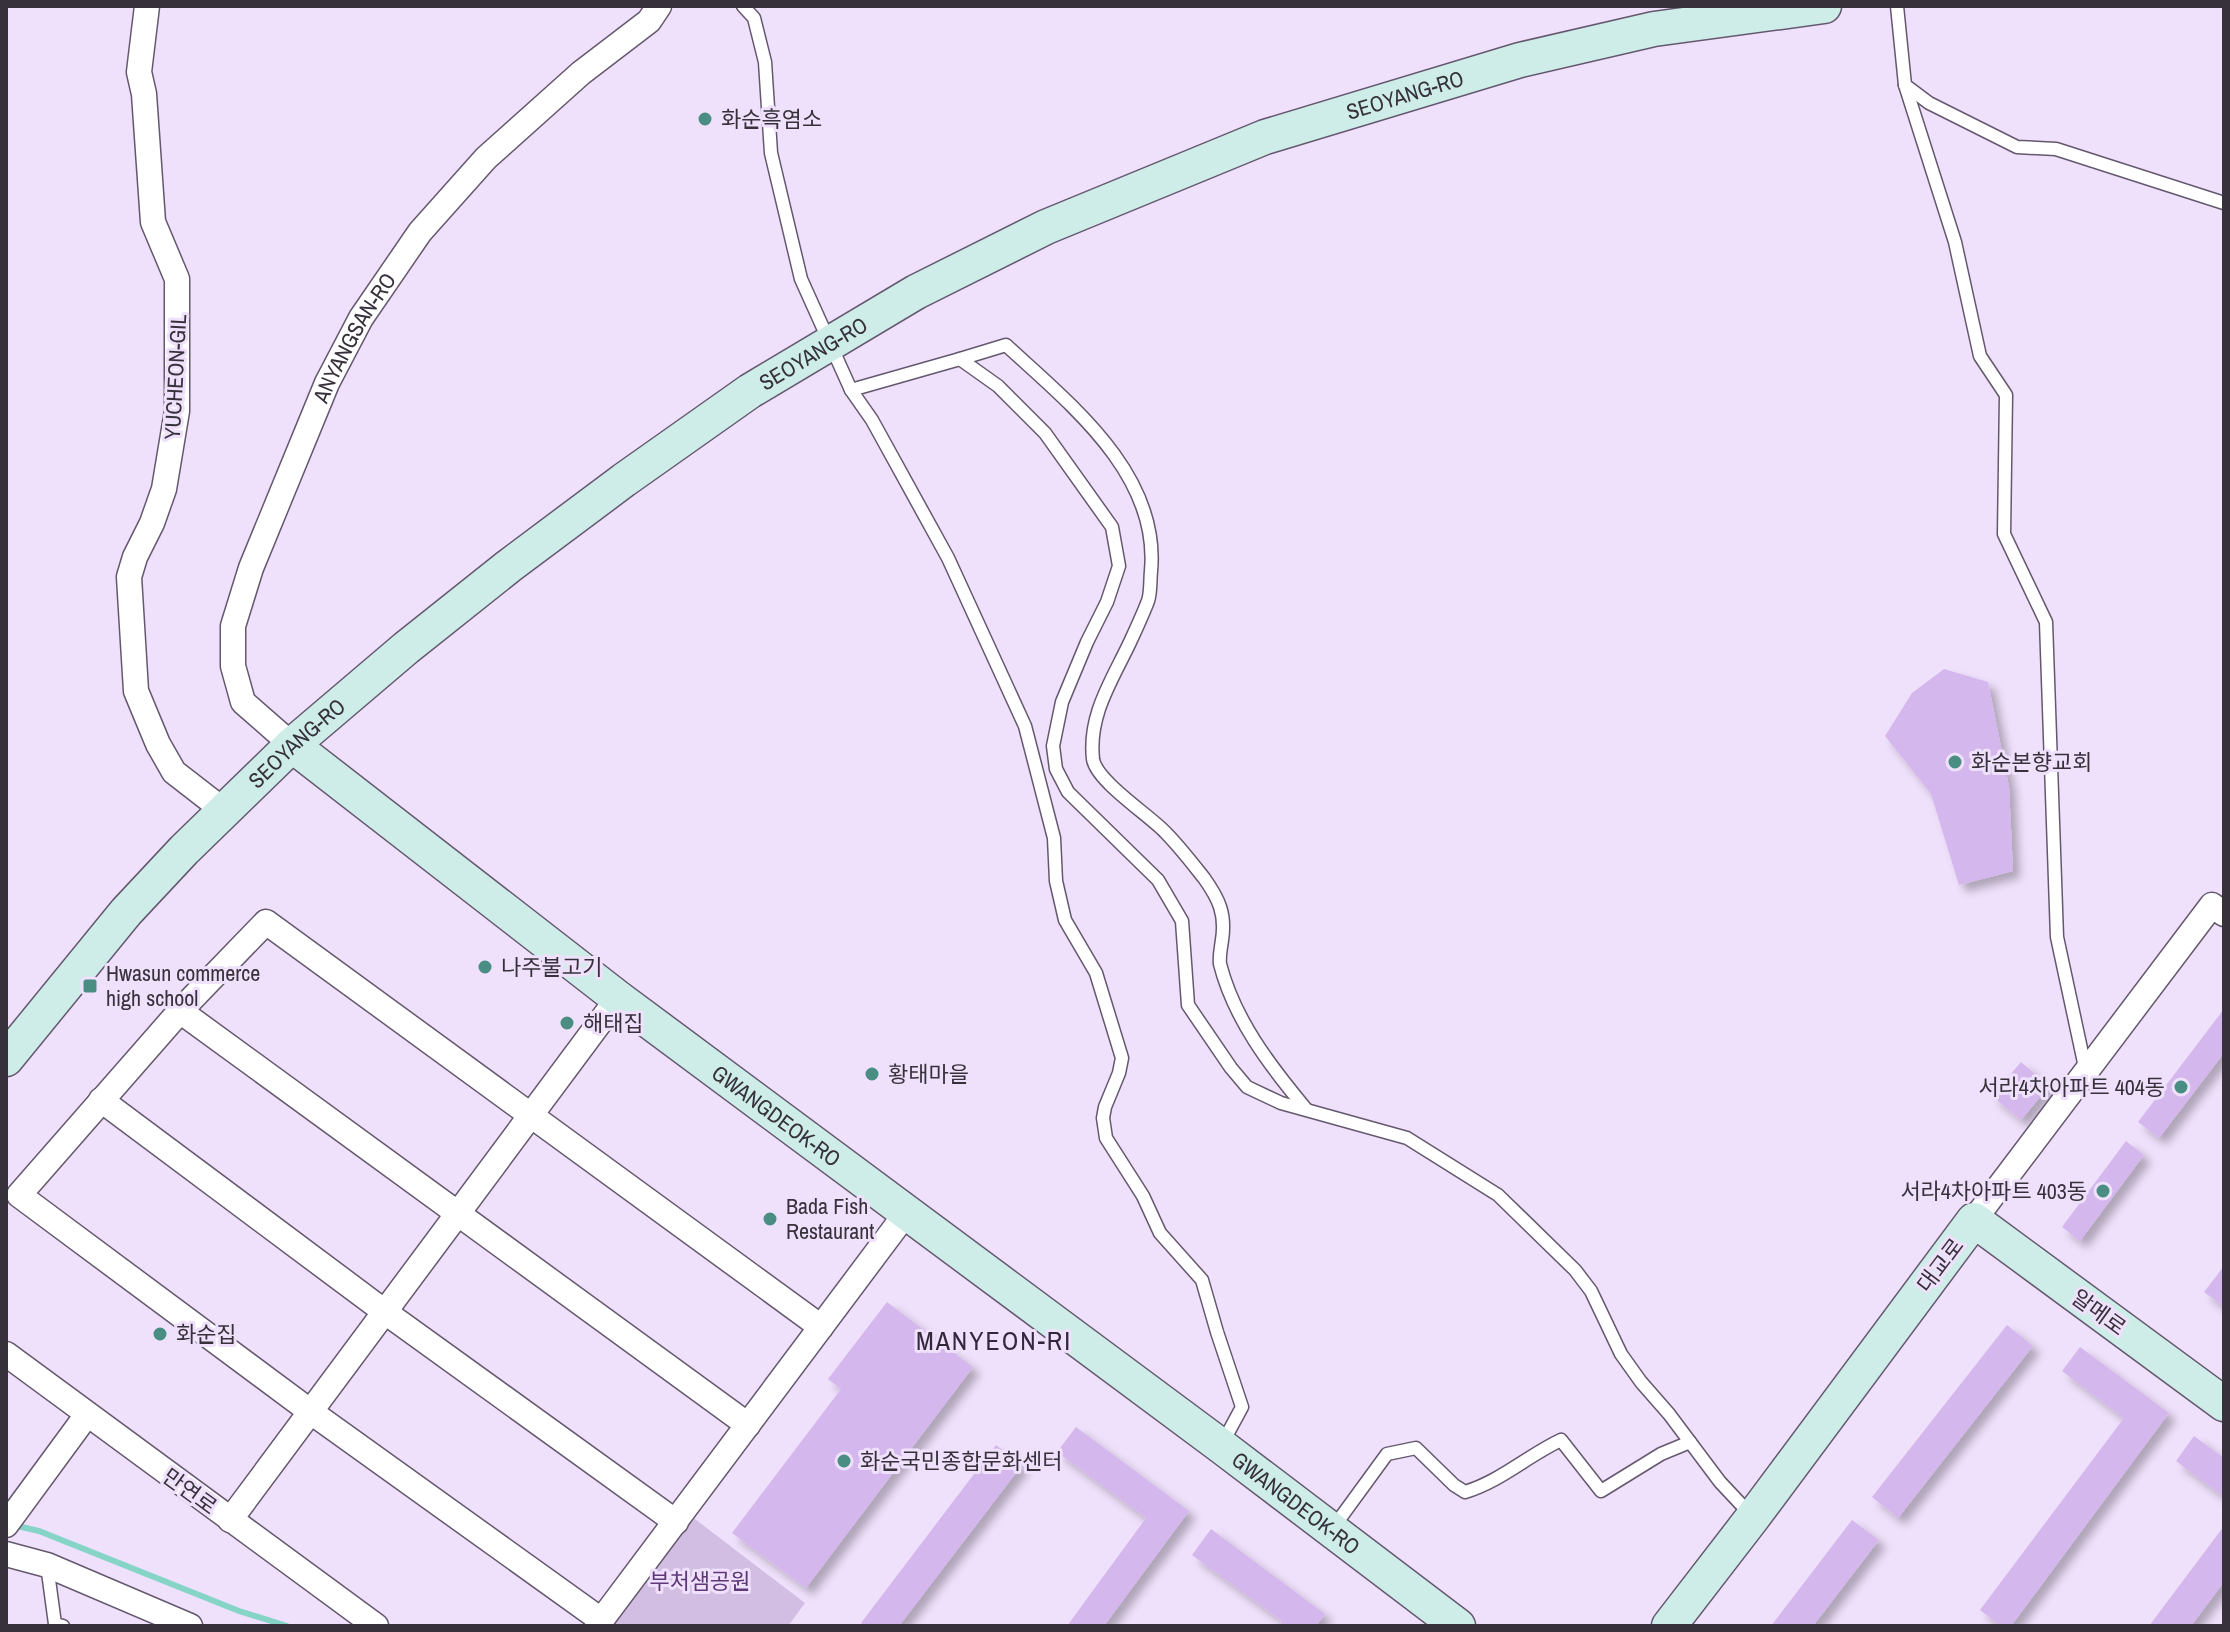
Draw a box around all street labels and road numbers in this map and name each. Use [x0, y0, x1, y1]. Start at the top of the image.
street label: SEOYANG-RO [1343, 63, 1467, 127]
street label: ANYANGSAN-RO [305, 267, 403, 408]
street label: SEOYANG-RO [753, 309, 873, 397]
street label: YUCHEON-GIL [157, 314, 193, 440]
street label: SEOYANG-RO [242, 691, 351, 795]
street label: GWANGDEOK-RO [706, 1058, 847, 1174]
street label: 대교로 [1910, 1232, 1970, 1298]
street label: 알메로 [2066, 1282, 2132, 1342]
street label: GWANGDEOK-RO [1226, 1444, 1366, 1561]
street label: 만연로 [157, 1461, 223, 1521]

